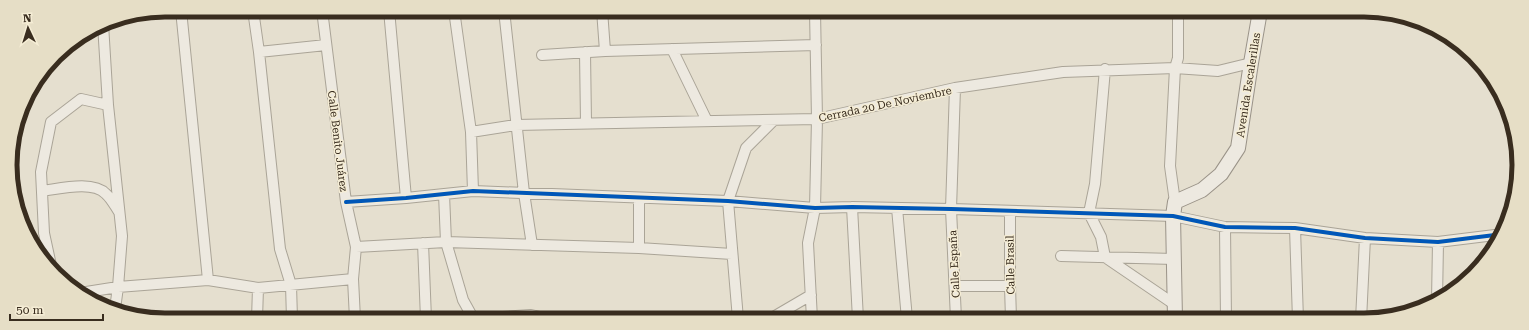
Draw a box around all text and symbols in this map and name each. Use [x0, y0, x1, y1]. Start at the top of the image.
north arrow [8, 8, 48, 48]
text: N [23, 12, 33, 25]
street label: Avenida Escalerillas [1234, 32, 1263, 138]
street label: Cerrada 20 De Noviembre [817, 84, 953, 125]
street label: Calle Benito Juárez [325, 90, 350, 192]
street label: Calle España [946, 230, 963, 298]
street label: Calle Brasil [1003, 235, 1018, 295]
scale bar [10, 296, 103, 322]
text: 50 m [16, 303, 43, 317]

